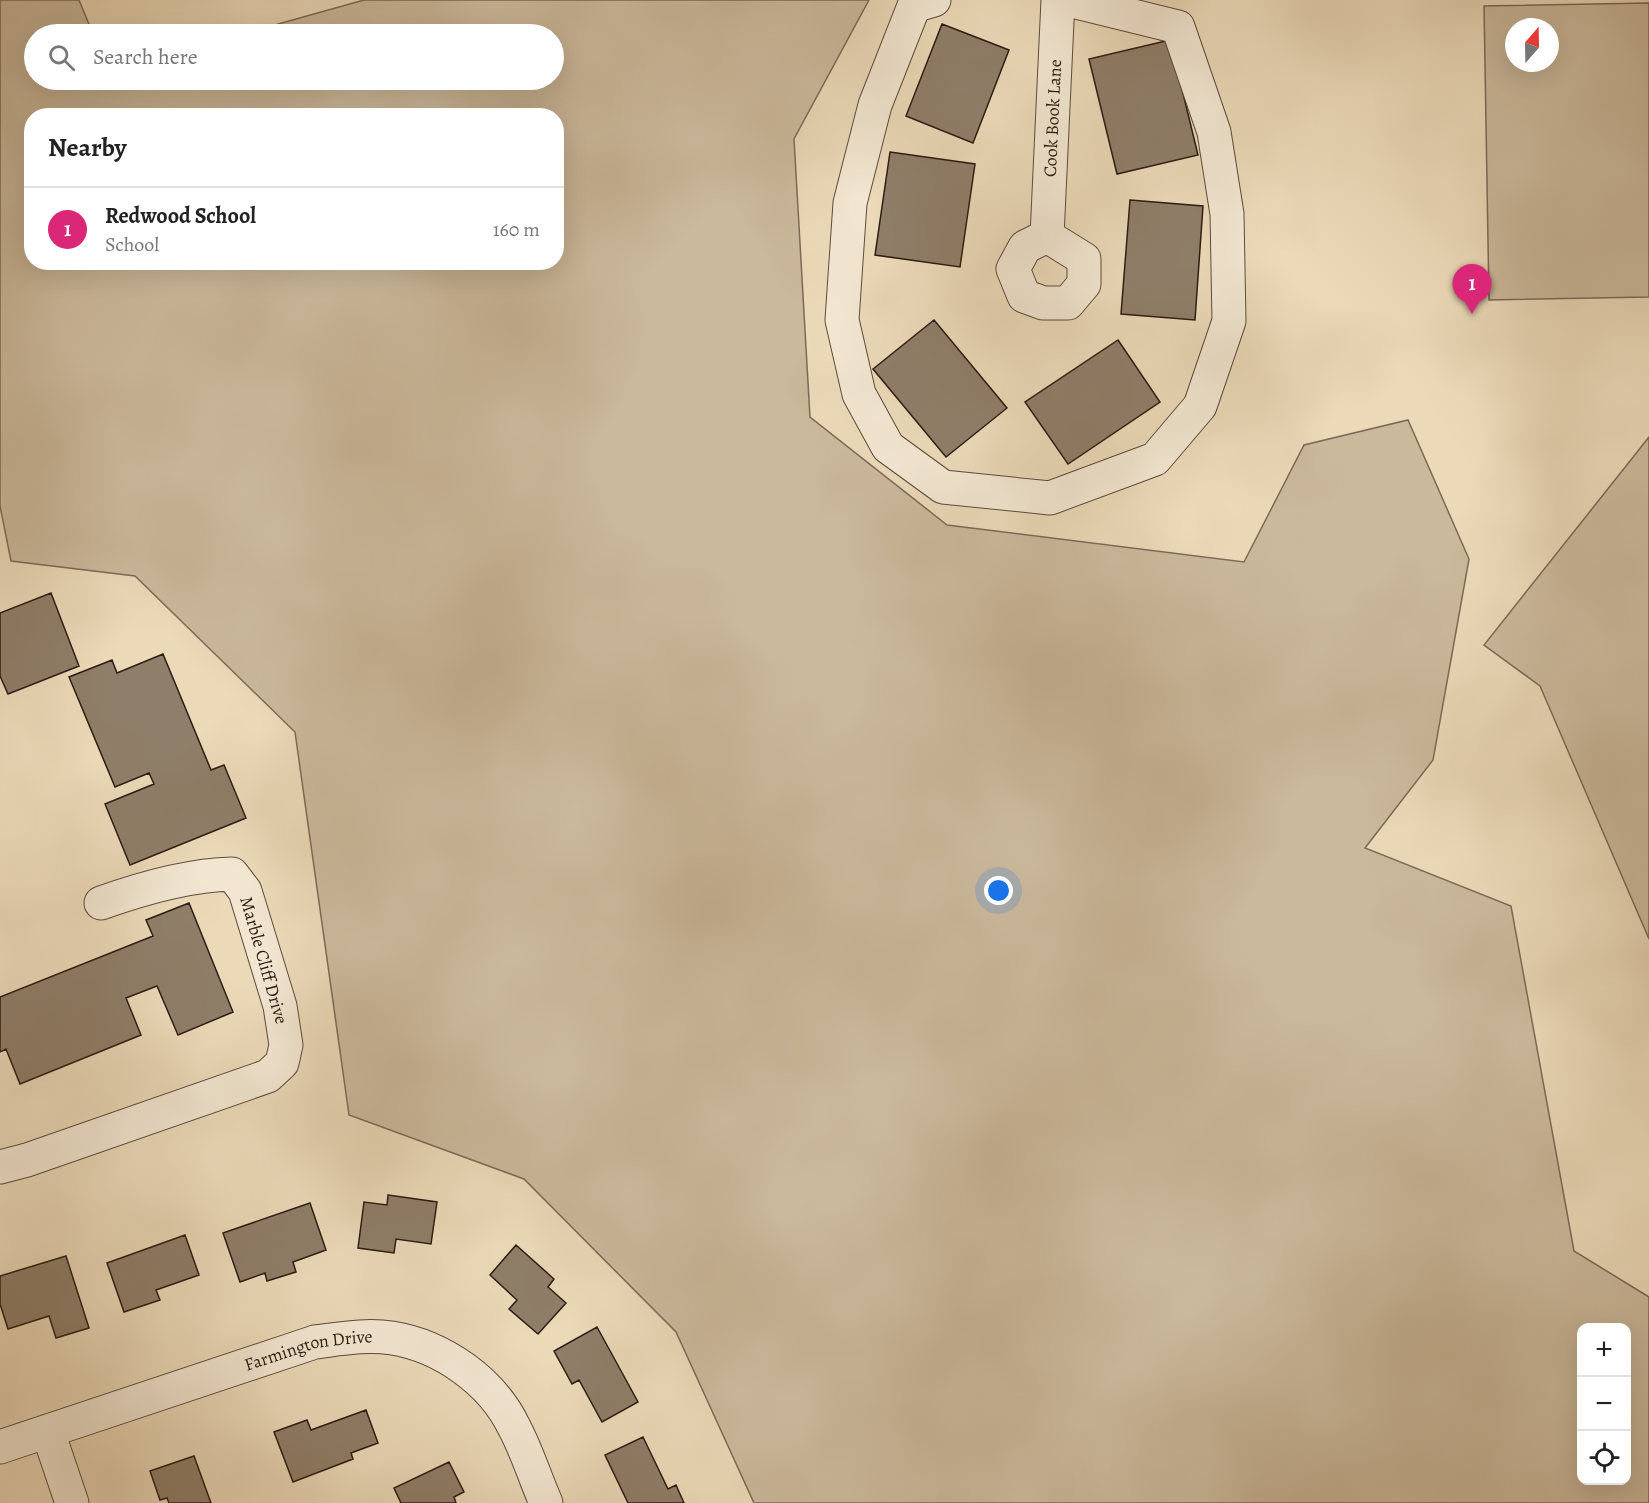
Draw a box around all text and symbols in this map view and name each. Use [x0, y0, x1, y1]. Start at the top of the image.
north arrow [1505, 18, 1559, 72]
search box [24, 24, 564, 90]
icon: search [45, 41, 78, 74]
text: Search here [93, 42, 198, 72]
street label: Cook Book Lane [1038, 59, 1067, 178]
text: Nearby [48, 130, 127, 165]
text: Redwood School [105, 201, 256, 231]
text: 1 [64, 216, 71, 243]
text: 160 m [493, 216, 540, 243]
text: School [105, 231, 159, 258]
pin: 1 [1452, 264, 1492, 314]
your location [984, 876, 1013, 905]
street label: Marble Cliff Drive [234, 893, 294, 1027]
map controls [1577, 1323, 1631, 1485]
button: + [1577, 1323, 1631, 1377]
street label: Farmington Drive [241, 1324, 373, 1377]
button: − [1577, 1377, 1631, 1431]
button: locate [1577, 1431, 1631, 1485]

